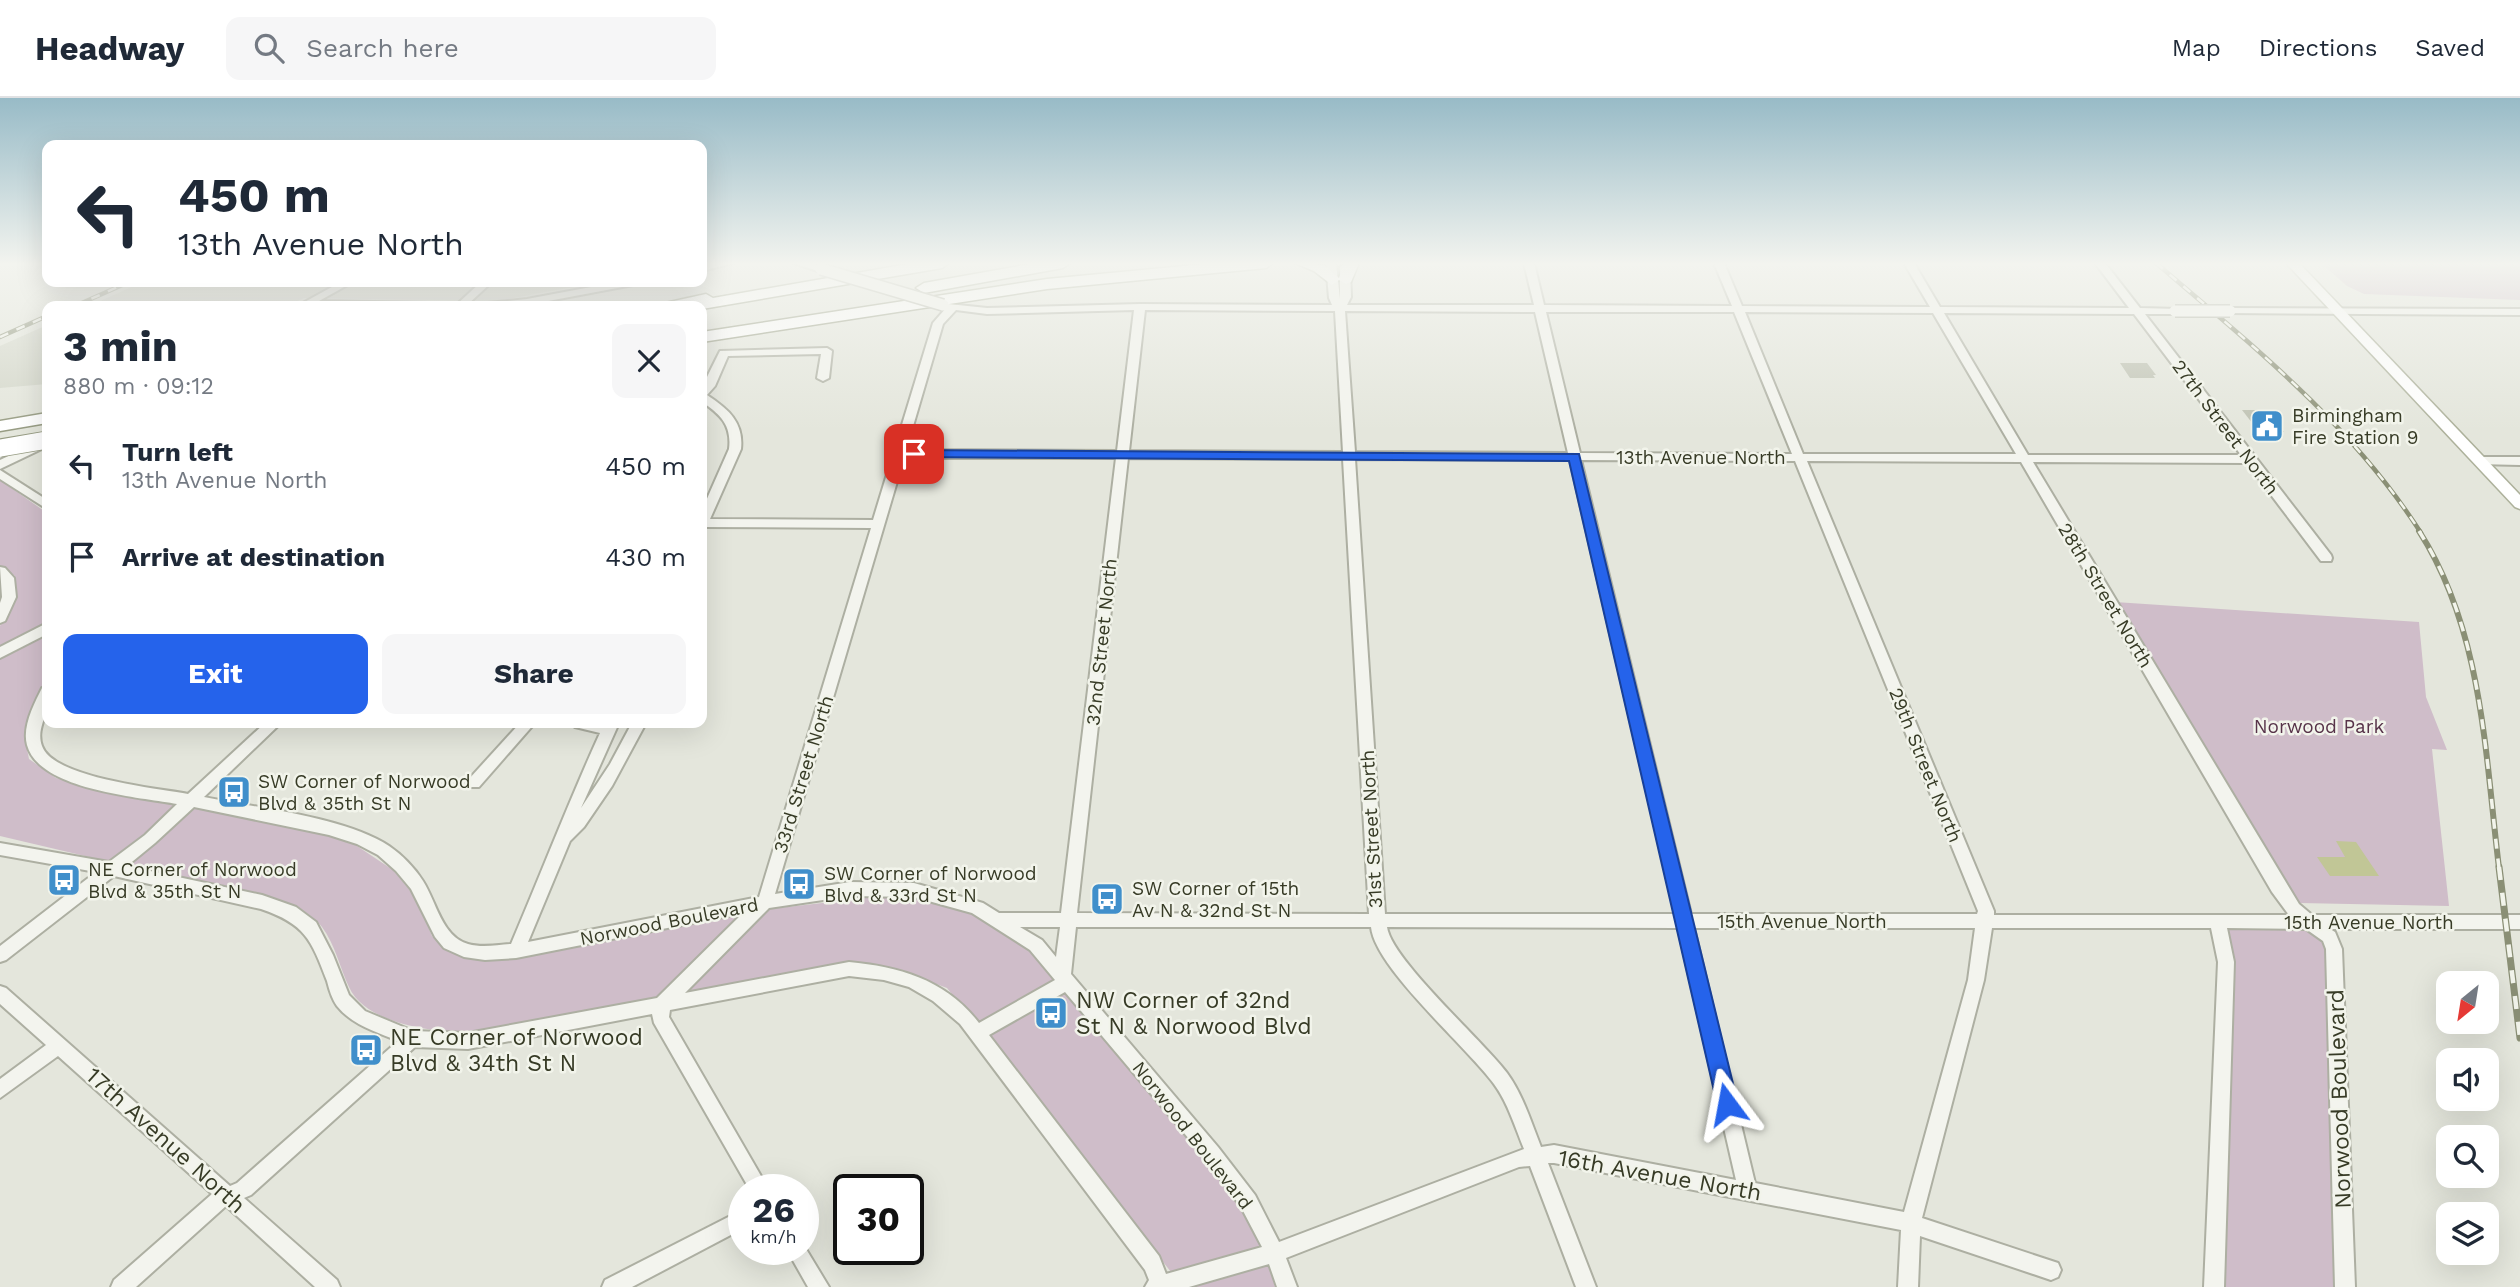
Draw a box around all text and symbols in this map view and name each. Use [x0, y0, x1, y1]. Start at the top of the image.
search box [226, 17, 716, 80]
text: Headway [35, 29, 184, 68]
icon: search [250, 29, 288, 67]
text: Search here [306, 33, 459, 63]
text: Map [2172, 34, 2221, 62]
text: Directions [2259, 34, 2377, 62]
text: Saved [2415, 34, 2485, 62]
text: 450 m [178, 166, 330, 224]
icon: left [63, 168, 154, 259]
text: 13th Avenue North [178, 225, 464, 263]
text: 3 min [63, 322, 178, 371]
button: close [612, 324, 686, 398]
street label: 27th Street North [2167, 355, 2284, 499]
text: 880 m · 09:12 [63, 373, 214, 400]
place label: Birmingham Fire Station 9 [2292, 404, 2418, 449]
public building icon: Birmingham Fire Station 9 [2248, 407, 2286, 445]
pin [884, 424, 944, 484]
icon: arrive [895, 435, 933, 473]
text: Turn left [122, 437, 233, 467]
street label: 13th Avenue North [1616, 446, 1786, 469]
icon: left [63, 447, 101, 485]
text: 450 m [605, 451, 686, 481]
text: 13th Avenue North [122, 467, 327, 494]
street label: 28th Street North [2053, 519, 2158, 672]
icon: arrive [63, 538, 101, 576]
text: Arrive at destination [122, 542, 385, 572]
text: 430 m [605, 542, 686, 572]
street label: 32nd Street North [1081, 557, 1122, 727]
button: Exit [63, 634, 368, 714]
button: Share [382, 634, 686, 714]
street label: 29th Street North [1884, 684, 1967, 846]
street label: 33rd Street North [769, 692, 838, 856]
park label: Norwood Park [2254, 715, 2385, 738]
street label: 31st Street North [1356, 749, 1387, 909]
place label: SW Corner of Norwood Blvd & 35th St N [258, 770, 471, 815]
bus stop icon: SW Corner of Norwood Blvd & 35th St N [215, 773, 253, 811]
place label: NE Corner of Norwood Blvd & 35th St N [88, 858, 297, 903]
bus stop icon: NE Corner of Norwood Blvd & 35th St N [45, 861, 83, 899]
place label: SW Corner of Norwood Blvd & 33rd St N [824, 862, 1037, 907]
bus stop icon: SW Corner of Norwood Blvd & 33rd St N [780, 865, 818, 903]
place label: SW Corner of 15th Av N & 32nd St N [1132, 877, 1299, 922]
bus stop icon: SW Corner of 15th Av N & 32nd St N [1088, 880, 1126, 918]
street label: Norwood Boulevard [578, 893, 760, 950]
street label: 15th Avenue North [1717, 910, 1887, 933]
street label: 15th Avenue North [2284, 911, 2454, 934]
north arrow [2436, 971, 2499, 1034]
map controls [2436, 971, 2499, 1265]
place label: NW Corner of 32nd St N & Norwood Blvd [1076, 987, 1312, 1040]
street label: Norwood Boulevard [2322, 989, 2357, 1209]
bus stop icon: NW Corner of 32nd St N & Norwood Blvd [1032, 994, 1070, 1032]
place label: NE Corner of Norwood Blvd & 34th St N [390, 1024, 643, 1077]
bus stop icon: NE Corner of Norwood Blvd & 34th St N [347, 1031, 385, 1069]
button: sound [2436, 1048, 2499, 1111]
street label: Norwood Boulevard [1128, 1057, 1258, 1214]
street label: 17th Avenue North [80, 1062, 251, 1219]
position arrow [1690, 1067, 1764, 1141]
button: search [2436, 1125, 2499, 1188]
street label: 16th Avenue North [1556, 1144, 1764, 1207]
speed limit sign: 30 [833, 1174, 924, 1265]
text: 26 [752, 1189, 795, 1231]
button: layers [2436, 1202, 2499, 1265]
text: km/h [750, 1226, 797, 1247]

